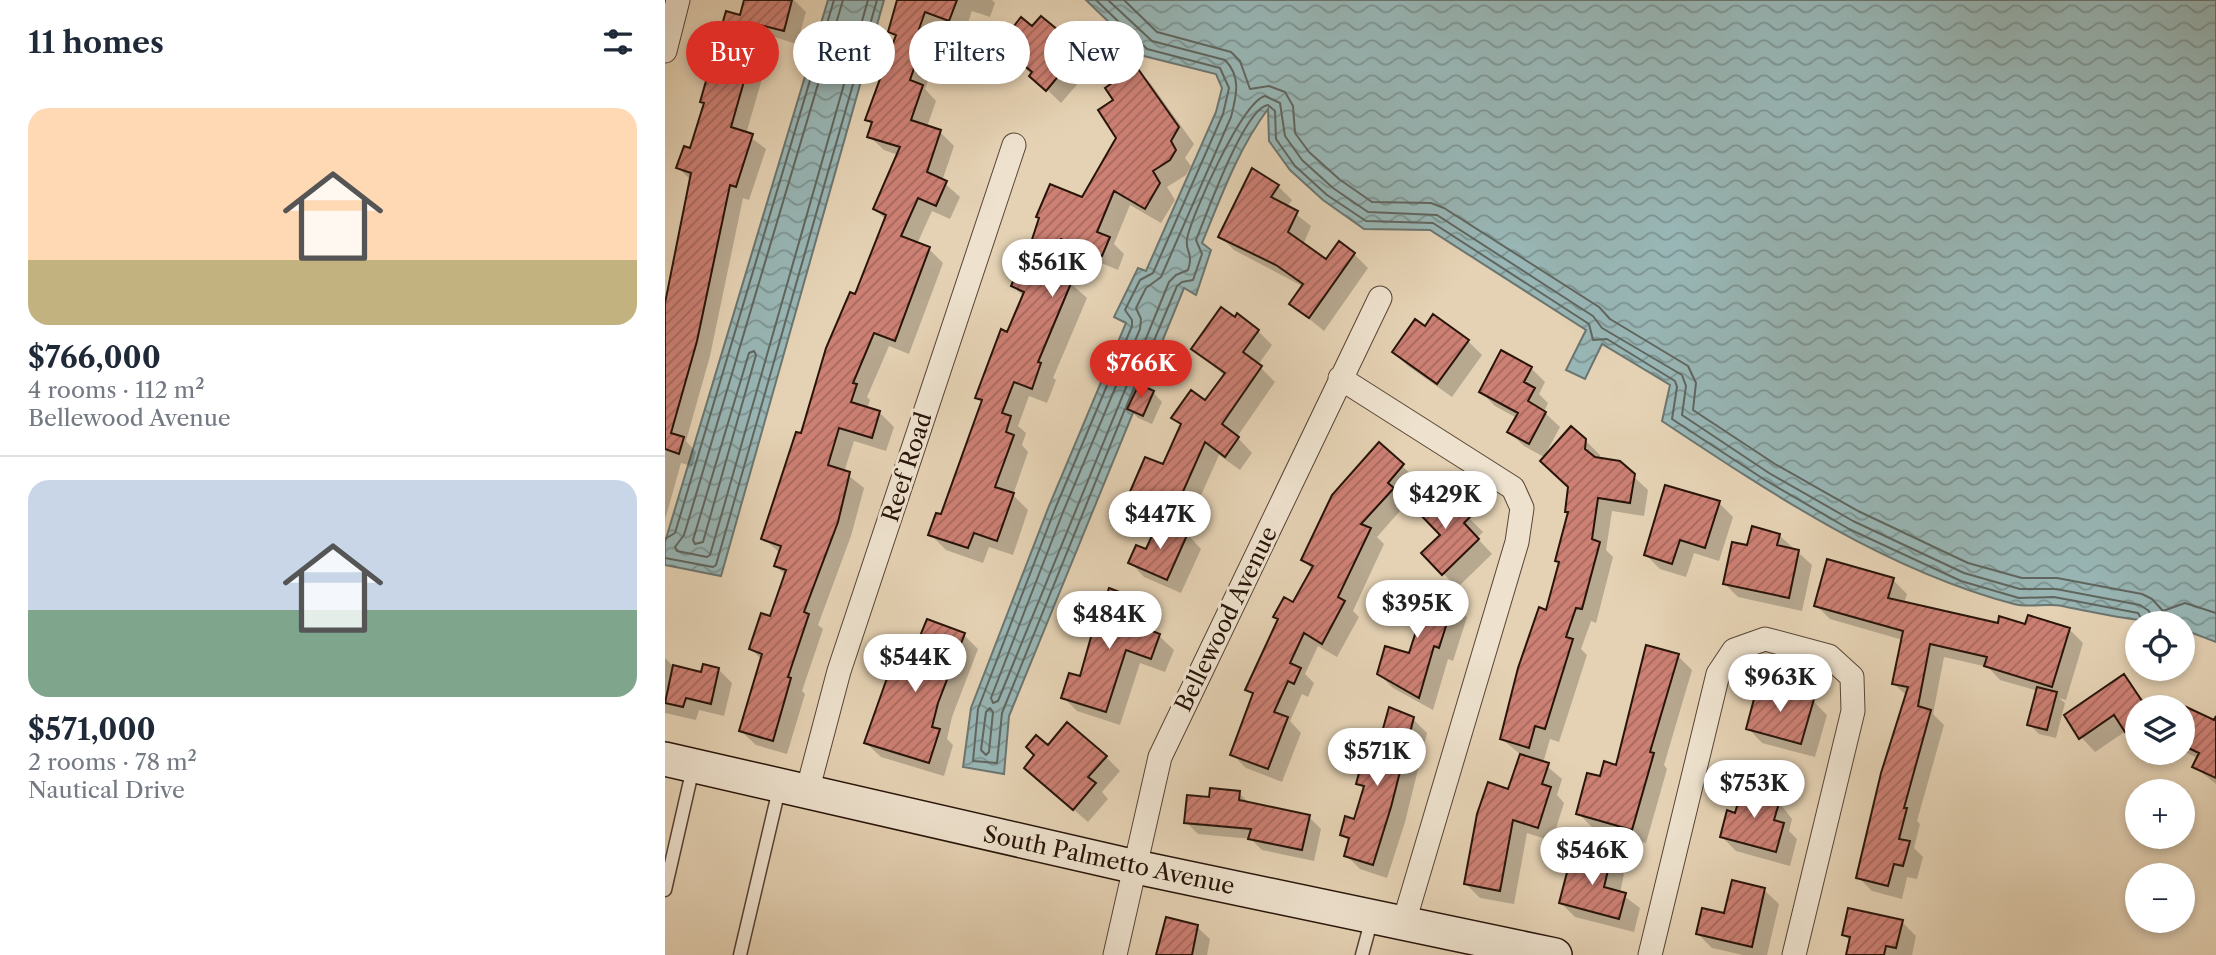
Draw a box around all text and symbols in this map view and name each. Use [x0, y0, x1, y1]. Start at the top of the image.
chip: Buy [686, 21, 779, 84]
chip: Rent [793, 21, 895, 84]
chip: Filters [909, 21, 1030, 84]
chip: New [1044, 21, 1144, 84]
icon: filters [599, 23, 637, 61]
text: 11 homes [28, 24, 164, 61]
icon: home [270, 153, 396, 279]
pin: $561K [1003, 240, 1101, 299]
text: $561K [1018, 248, 1086, 276]
text: $766,000 [28, 339, 161, 376]
pin: $766K [1092, 340, 1190, 400]
text: $766K [1106, 349, 1176, 377]
text: 4 rooms · 112 m² [28, 376, 205, 404]
text: Bellewood Avenue [28, 404, 231, 432]
street label: Reef Road [876, 409, 938, 525]
pin: $429K [1396, 472, 1494, 531]
text: $429K [1409, 480, 1481, 508]
pin: $447K [1111, 491, 1209, 551]
text: $447K [1125, 500, 1195, 528]
street label: Bellewood Avenue [1169, 522, 1283, 716]
icon: home [270, 525, 396, 651]
pin: $395K [1368, 580, 1466, 640]
text: $395K [1382, 589, 1452, 617]
pin: $484K [1060, 592, 1158, 651]
text: $484K [1073, 600, 1145, 628]
map controls [2125, 611, 2195, 933]
button: locate [2125, 611, 2195, 681]
pin: $544K [866, 634, 964, 694]
text: $544K [879, 643, 951, 671]
pin: $963K [1731, 654, 1829, 714]
text: $963K [1744, 663, 1816, 691]
button: layers [2125, 695, 2195, 765]
text: $571,000 [28, 711, 156, 748]
pin: $571K [1328, 728, 1426, 788]
text: $571K [1344, 737, 1410, 765]
text: 2 rooms · 78 m² [28, 748, 197, 776]
pin: $753K [1705, 760, 1803, 820]
text: $753K [1720, 769, 1788, 797]
text: Nautical Drive [28, 776, 185, 804]
button: + [2125, 779, 2195, 849]
street label: South Palmetto Avenue [981, 820, 1237, 900]
pin: $546K [1543, 828, 1641, 887]
text: $546K [1556, 836, 1628, 864]
button: − [2125, 863, 2195, 933]

